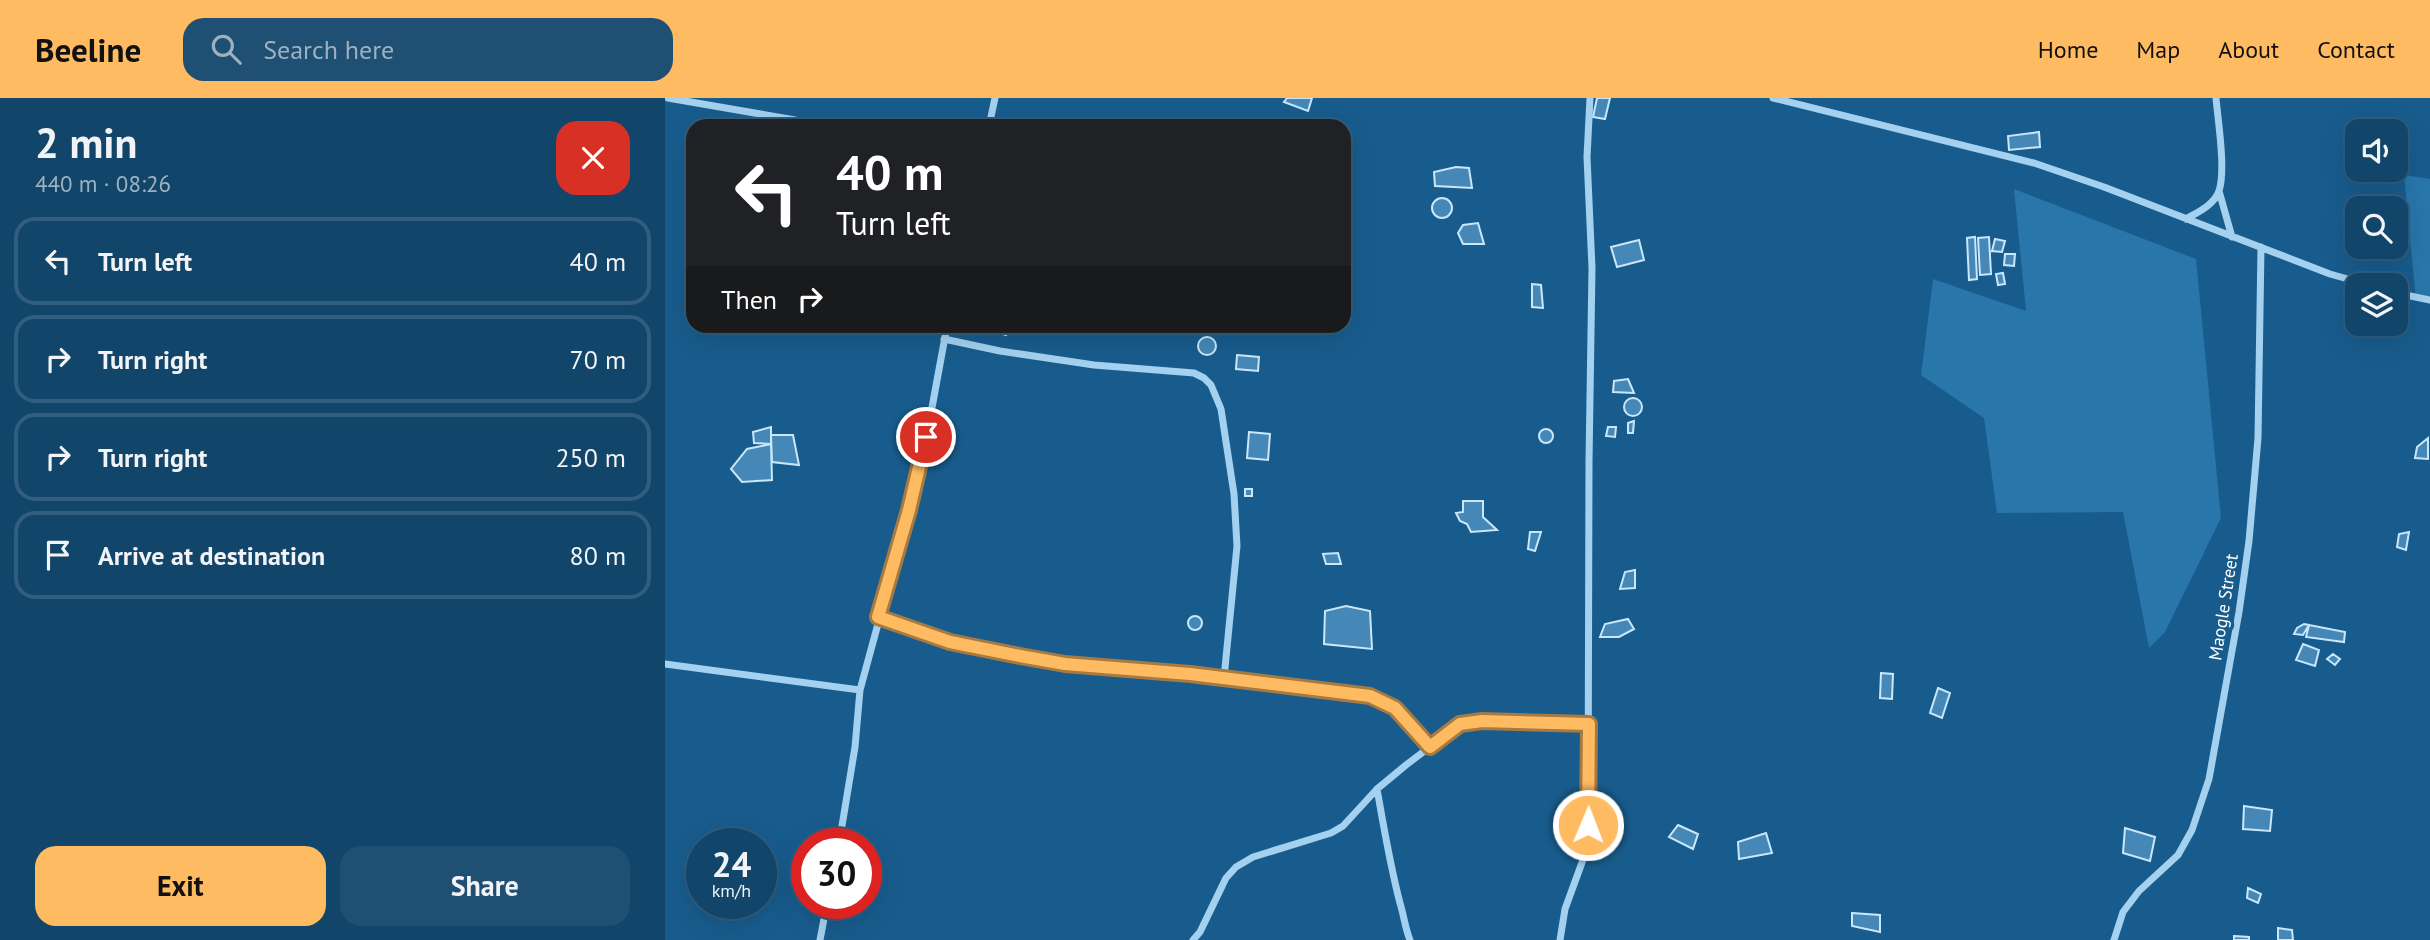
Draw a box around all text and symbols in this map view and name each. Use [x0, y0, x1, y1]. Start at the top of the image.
search box [183, 18, 673, 81]
text: Beeline [35, 28, 141, 71]
icon: search [207, 30, 245, 68]
text: Search here [263, 33, 394, 66]
text: Home [2038, 34, 2098, 65]
text: Map [2136, 34, 2180, 65]
text: About [2218, 34, 2279, 65]
text: Contact [2317, 34, 2395, 65]
text: 2 min [35, 115, 137, 170]
map controls [2345, 119, 2408, 336]
button: sound [2345, 119, 2408, 182]
button: close [556, 121, 630, 195]
text: 40 m [836, 140, 943, 204]
icon: left [721, 147, 812, 238]
text: 440 m · 08:26 [35, 169, 171, 198]
button: search [2345, 196, 2408, 259]
text: Turn left [836, 202, 951, 244]
icon: left [39, 242, 77, 280]
text: Turn left [98, 245, 192, 278]
text: 40 m [570, 245, 626, 278]
button: layers [2345, 273, 2408, 336]
icon: right [791, 280, 829, 318]
text: Then [721, 283, 777, 316]
icon: right [39, 340, 77, 378]
text: Turn right [98, 343, 207, 376]
text: 70 m [570, 343, 626, 376]
pin [896, 407, 956, 467]
icon: arrive [907, 418, 945, 456]
icon: right [39, 438, 77, 476]
text: Turn right [98, 441, 207, 474]
text: 250 m [555, 441, 626, 474]
icon: arrive [39, 536, 77, 574]
text: Arrive at destination [98, 539, 325, 572]
text: 80 m [570, 539, 626, 572]
street label: Maogle Street [2203, 552, 2243, 662]
position arrow [1551, 788, 1625, 862]
speed limit sign: 30 [791, 828, 882, 919]
text: 24 [712, 841, 751, 887]
button: Exit [35, 846, 326, 926]
button: Share [340, 846, 630, 926]
text: km/h [712, 879, 751, 902]

